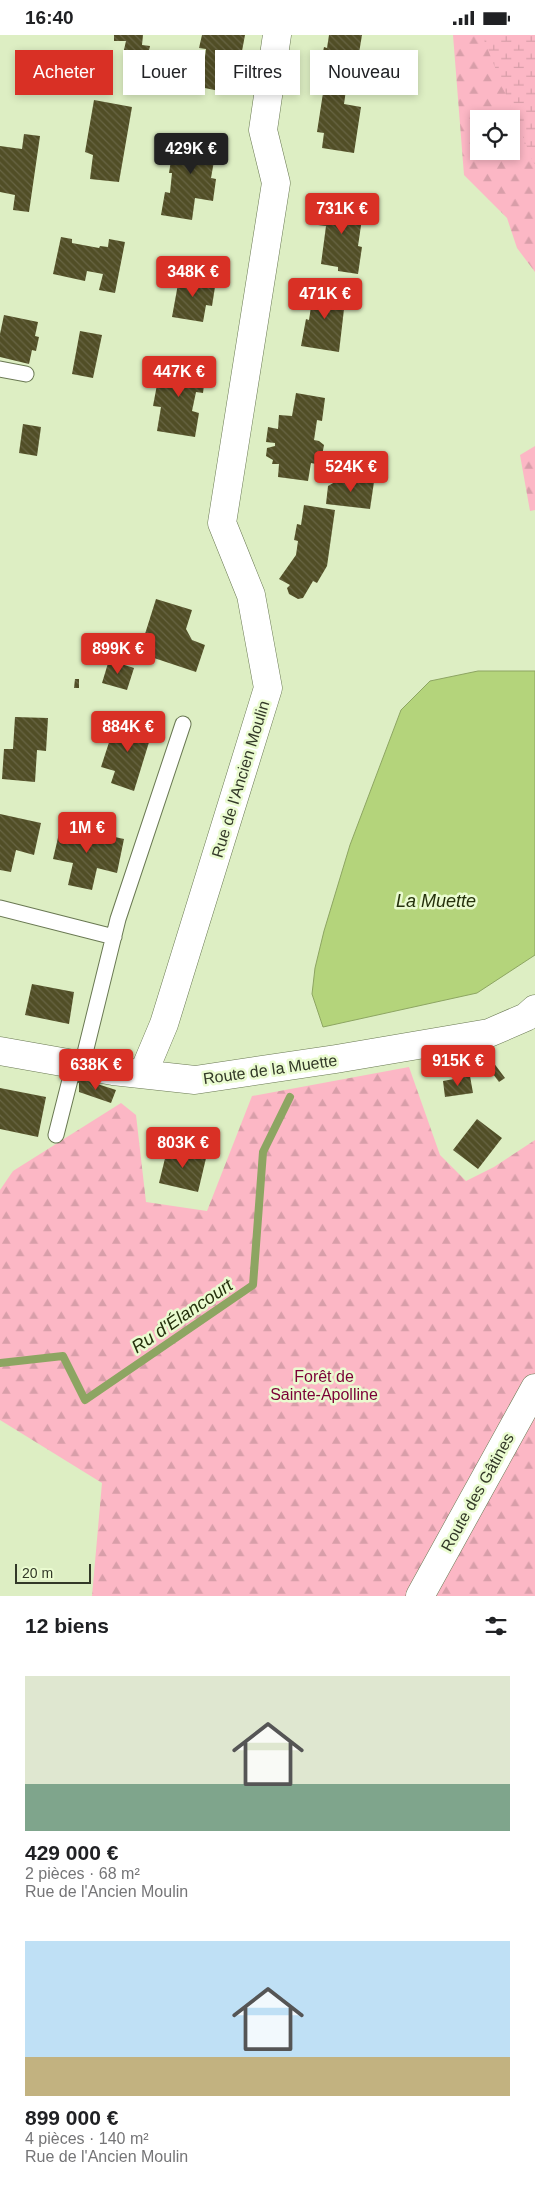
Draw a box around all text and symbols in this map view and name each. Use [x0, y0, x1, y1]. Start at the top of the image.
text: 16:40 [25, 7, 74, 28]
chip: Acheter [15, 50, 113, 95]
chip: Louer [123, 50, 205, 95]
chip: Filtres [215, 50, 300, 95]
chip: Nouveau [310, 50, 418, 95]
map controls [470, 110, 520, 160]
button: locate [470, 110, 520, 160]
pin: 429K € [150, 133, 232, 175]
text: 429K € [165, 140, 217, 157]
pin: 731K € [301, 193, 383, 235]
text: 731K € [316, 200, 368, 217]
pin: 348K € [152, 255, 234, 298]
text: 348K € [167, 263, 219, 280]
pin: 471K € [284, 277, 366, 320]
text: 471K € [299, 285, 351, 302]
pin: 447K € [138, 355, 220, 398]
text: 447K € [153, 363, 205, 380]
pin: 524K € [310, 451, 392, 493]
text: 524K € [325, 458, 377, 475]
pin: 899K € [77, 633, 159, 675]
text: 899K € [92, 640, 144, 657]
street label: Rue de l'Ancien Moulin [208, 699, 272, 860]
pin: 884K € [87, 711, 169, 753]
text: 884K € [102, 718, 154, 735]
pin: 1M € [57, 811, 117, 854]
text: 1M € [69, 819, 105, 836]
water label: La Muette [396, 891, 476, 911]
pin: 915K € [417, 1045, 499, 1087]
pin: 638K € [55, 1049, 137, 1091]
street label: Route de la Muette [202, 1052, 338, 1087]
text: 915K € [432, 1052, 484, 1069]
text: 638K € [70, 1056, 122, 1073]
pin: 803K € [142, 1127, 224, 1169]
text: 803K € [157, 1134, 209, 1151]
water label: Ru d'Élancourt [128, 1274, 237, 1357]
park label: Forêt de Sainte-Apolline [270, 1368, 378, 1403]
street label: Route des Gâtines [438, 1430, 517, 1554]
scale bar [15, 1561, 91, 1584]
text: 20 m [22, 1565, 53, 1581]
icon: filters [482, 1612, 510, 1640]
text: 12 biens [25, 1614, 109, 1637]
icon: home [223, 1709, 313, 1799]
text: 429 000 € [25, 1841, 118, 1864]
text: 2 pièces · 68 m² [25, 1865, 140, 1882]
text: Rue de l'Ancien Moulin [25, 1883, 188, 1900]
icon: home [223, 1974, 313, 2064]
text: 899 000 € [25, 2106, 118, 2129]
text: 4 pièces · 140 m² [25, 2130, 149, 2147]
text: Rue de l'Ancien Moulin [25, 2148, 188, 2165]

